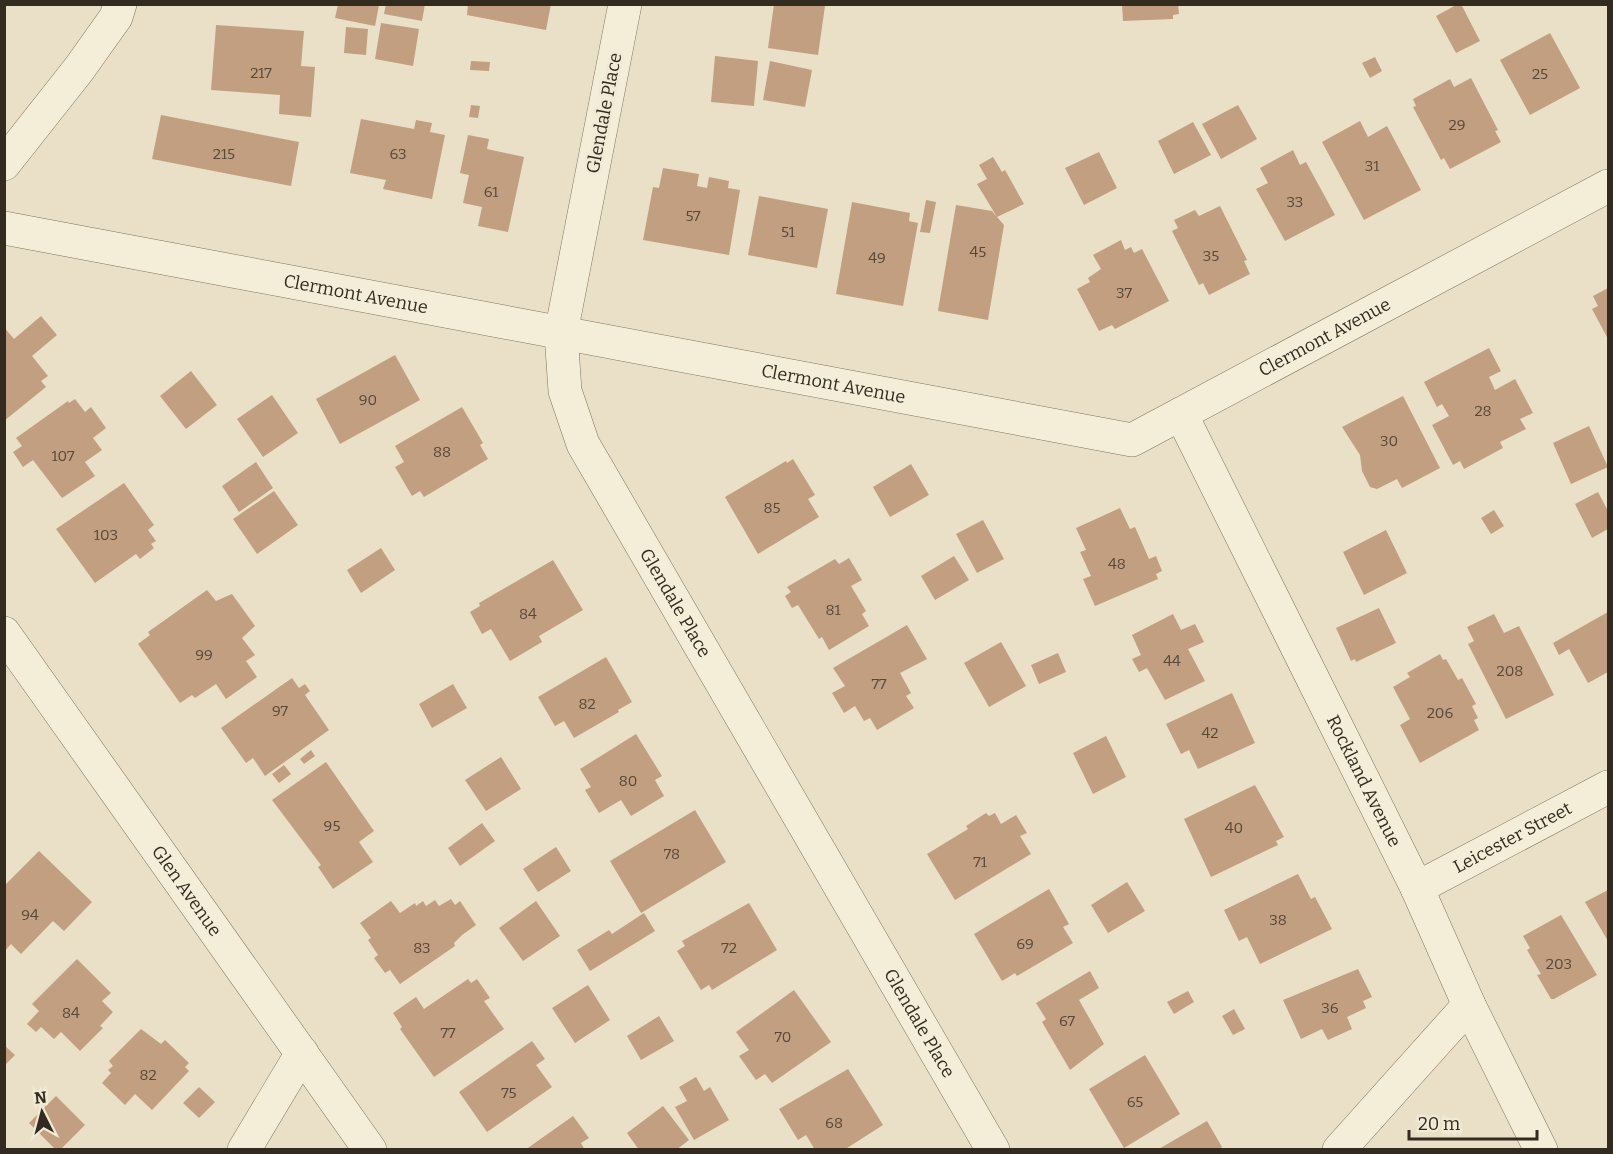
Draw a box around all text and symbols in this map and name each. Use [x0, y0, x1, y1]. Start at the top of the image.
street label: Glendale Place [582, 51, 626, 175]
house number: 217 [250, 64, 272, 82]
house number: 25 [1532, 65, 1548, 83]
house number: 29 [1449, 116, 1465, 134]
house number: 215 [213, 145, 235, 163]
house number: 63 [389, 145, 407, 163]
house number: 31 [1365, 157, 1379, 175]
house number: 61 [484, 183, 498, 201]
house number: 33 [1287, 193, 1303, 211]
house number: 57 [685, 207, 701, 225]
house number: 51 [781, 223, 795, 241]
house number: 45 [970, 243, 986, 261]
house number: 35 [1203, 247, 1219, 265]
house number: 49 [868, 249, 886, 267]
street label: Clermont Avenue [282, 270, 430, 318]
house number: 37 [1116, 284, 1133, 302]
street label: Clermont Avenue [1255, 293, 1394, 381]
street label: Clermont Avenue [760, 360, 907, 408]
house number: 90 [359, 391, 377, 409]
house number: 28 [1474, 402, 1492, 420]
house number: 30 [1380, 432, 1398, 450]
house number: 88 [433, 443, 451, 461]
house number: 107 [51, 447, 75, 465]
house number: 85 [763, 499, 781, 517]
house number: 103 [94, 526, 118, 544]
street label: Glendale Place [635, 544, 716, 661]
house number: 48 [1108, 555, 1126, 573]
house number: 81 [825, 601, 841, 619]
house number: 84 [519, 605, 537, 623]
house number: 99 [195, 646, 213, 664]
house number: 44 [1163, 652, 1181, 670]
house number: 208 [1497, 662, 1523, 680]
house number: 77 [871, 675, 887, 693]
house number: 82 [578, 695, 596, 713]
house number: 97 [272, 702, 289, 720]
house number: 206 [1427, 704, 1453, 722]
street label: Rockland Avenue [1322, 711, 1406, 851]
house number: 42 [1202, 724, 1218, 742]
house number: 80 [619, 772, 637, 790]
street label: Leicester Street [1449, 797, 1576, 878]
house number: 95 [324, 817, 340, 835]
house number: 40 [1225, 819, 1243, 837]
street label: Glen Avenue [147, 841, 226, 941]
house number: 78 [664, 845, 680, 863]
house number: 71 [973, 853, 987, 871]
house number: 94 [21, 906, 39, 924]
house number: 38 [1269, 911, 1287, 929]
house number: 69 [1016, 935, 1034, 953]
house number: 83 [413, 939, 431, 957]
house number: 72 [721, 939, 737, 957]
house number: 203 [1546, 955, 1572, 973]
street label: Glendale Place [879, 965, 960, 1082]
house number: 36 [1321, 999, 1339, 1017]
house number: 84 [62, 1004, 80, 1022]
house number: 67 [1059, 1012, 1076, 1030]
house number: 77 [440, 1024, 456, 1042]
house number: 70 [775, 1028, 791, 1046]
house number: 82 [139, 1066, 157, 1084]
north arrow [12, 1082, 72, 1142]
house number: 75 [501, 1084, 517, 1102]
text: N [33, 1087, 48, 1108]
house number: 65 [1127, 1093, 1143, 1111]
scale bar [1409, 1103, 1536, 1141]
text: 20 m [1418, 1113, 1460, 1135]
house number: 68 [825, 1114, 843, 1132]

